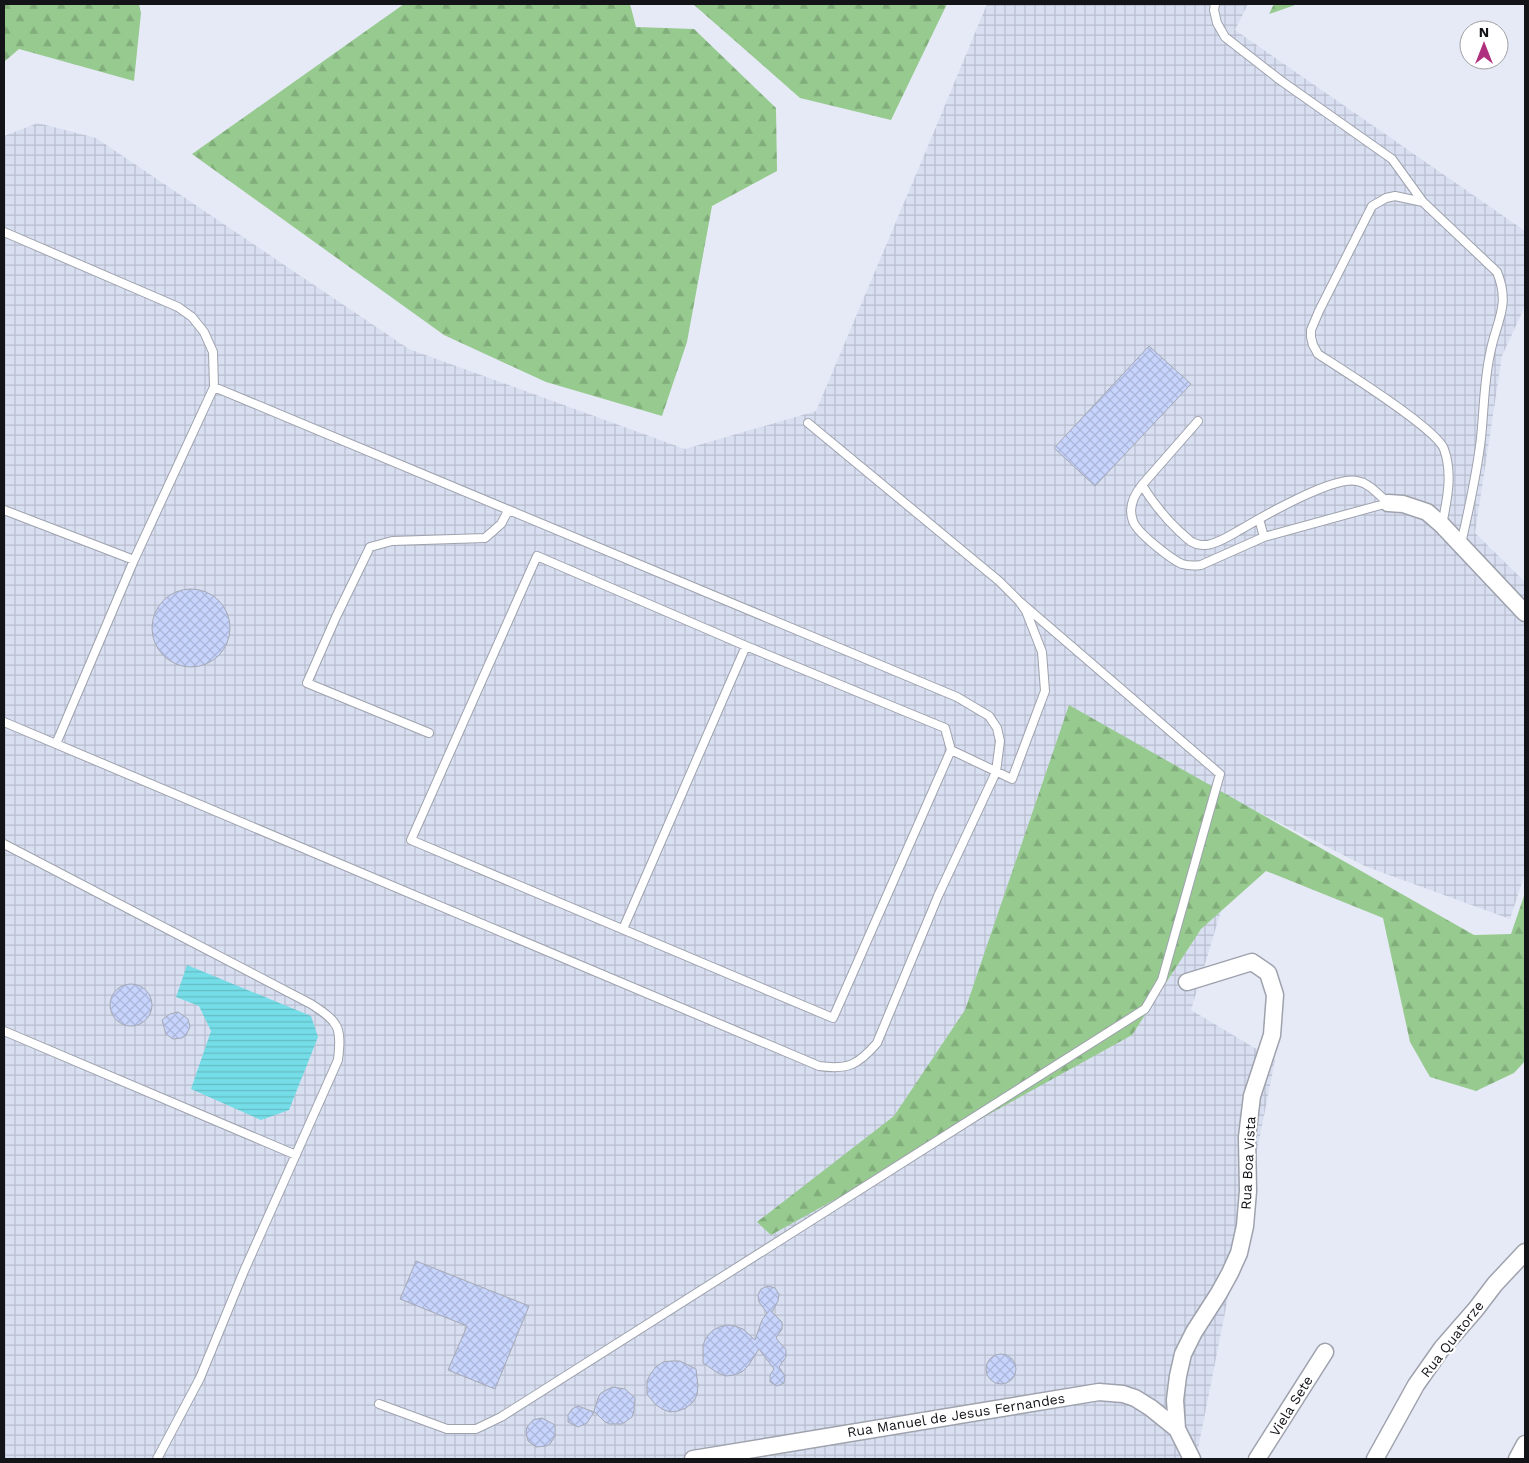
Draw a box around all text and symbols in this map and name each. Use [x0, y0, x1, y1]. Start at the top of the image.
north arrow [1459, 20, 1509, 70]
text: N [1479, 24, 1489, 40]
street label: Rua Boa Vista [1238, 1116, 1258, 1210]
street label: Rua Quatorze [1417, 1298, 1487, 1380]
street label: Viela Sete [1266, 1373, 1316, 1439]
street label: Rua Manuel de Jesus Fernandes [846, 1390, 1066, 1440]

